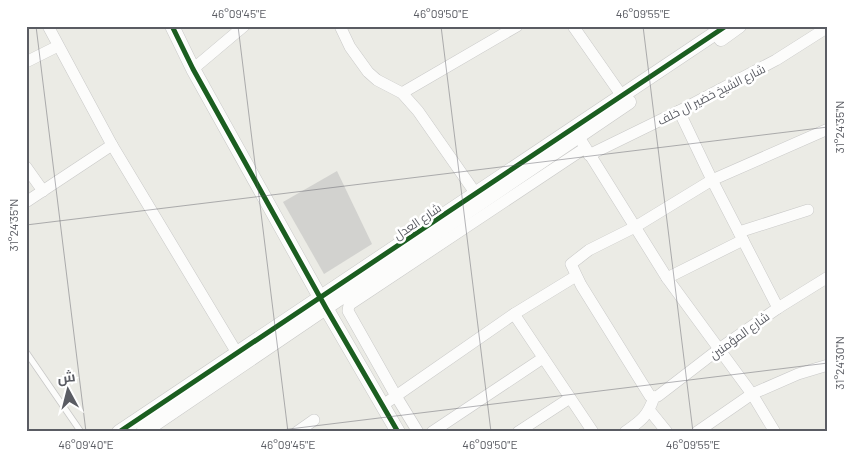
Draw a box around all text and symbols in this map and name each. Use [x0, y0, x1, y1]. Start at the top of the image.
text: 46°09'45"E [211, 6, 267, 20]
text: 46°09'50"E [413, 6, 469, 20]
text: 46°09'55"E [616, 6, 670, 20]
street label: شارع الشيخ خضير ال خلف [655, 61, 768, 129]
text: 31°24'35"N [832, 101, 846, 153]
text: 31°24'35"N [6, 199, 20, 251]
street label: شارع العدل [391, 200, 445, 244]
street label: شارع المؤمنين [706, 309, 773, 363]
text: 31°24'30"N [832, 336, 846, 390]
north arrow [42, 366, 92, 416]
text: ش [56, 367, 76, 387]
text: 46°09'40"E [58, 437, 114, 451]
text: 46°09'45"E [260, 437, 316, 451]
text: 46°09'50"E [462, 437, 518, 451]
text: 46°09'55"E [666, 437, 720, 451]

